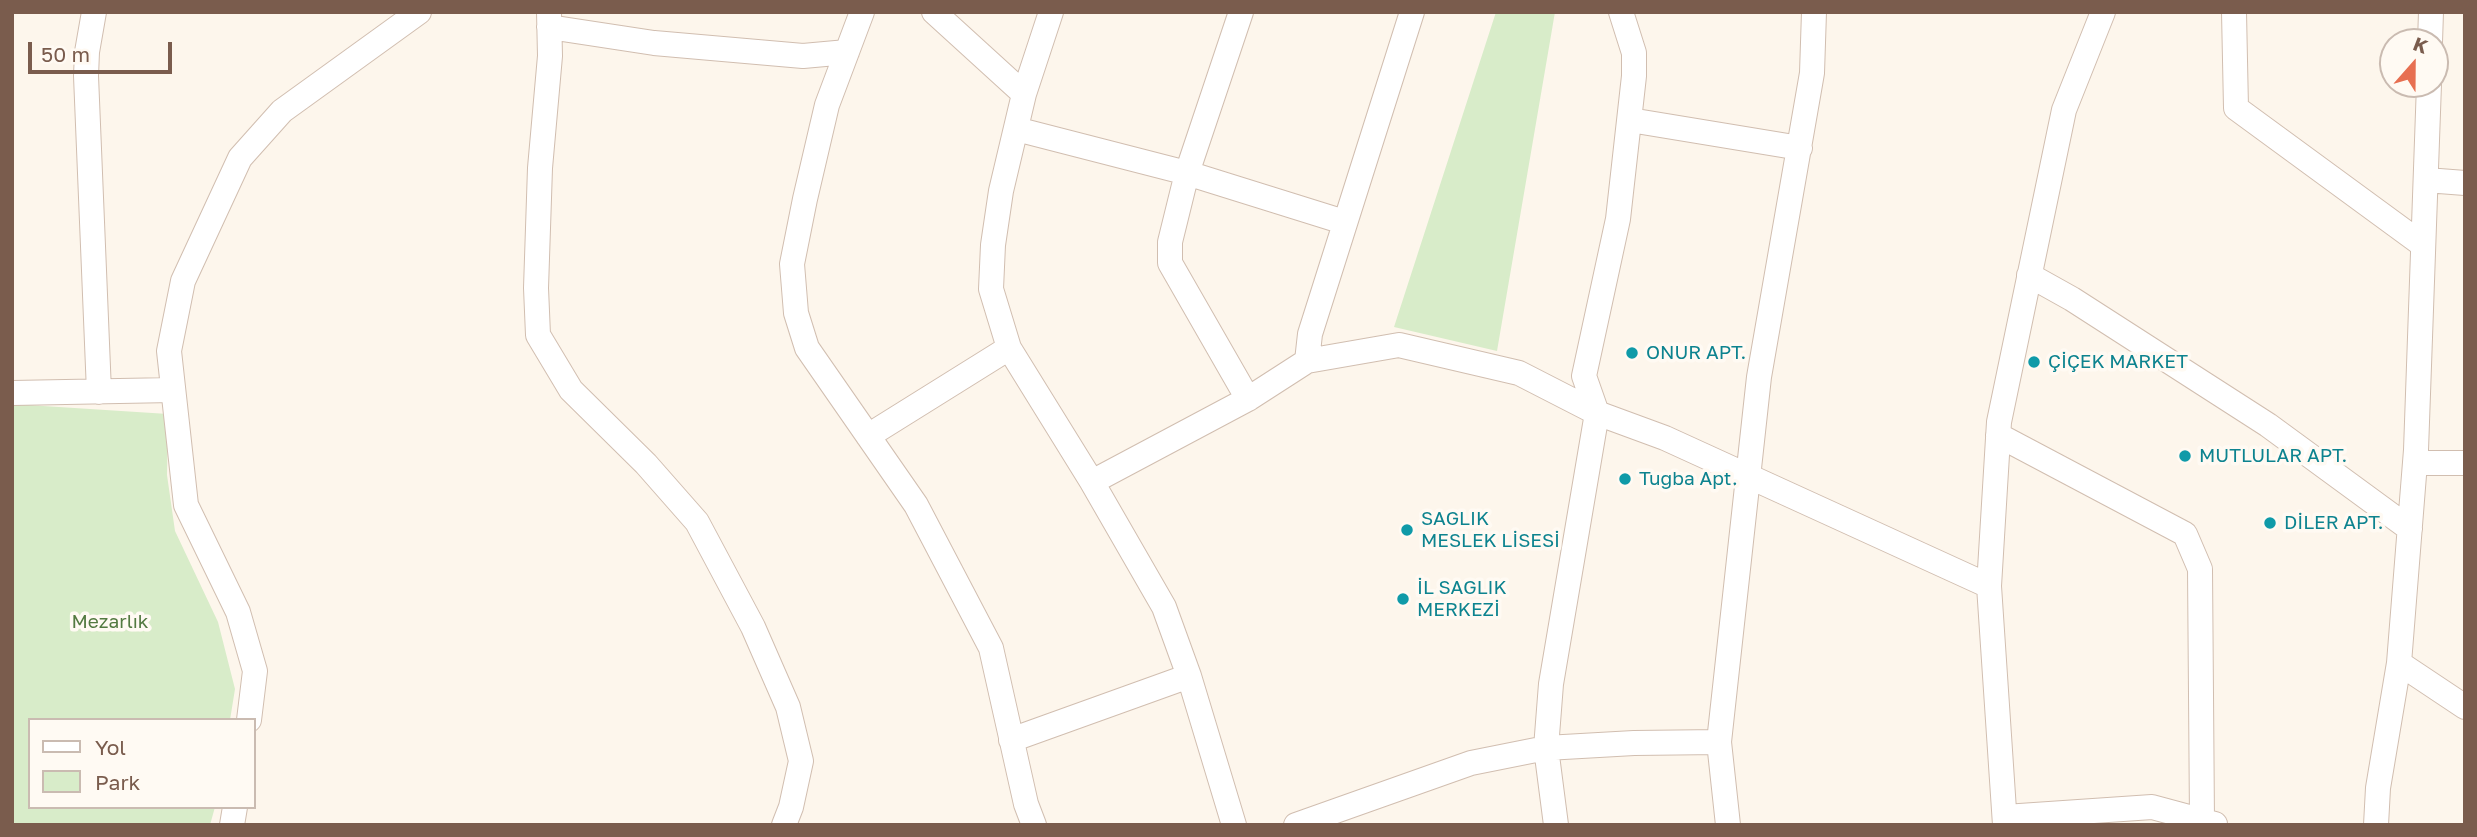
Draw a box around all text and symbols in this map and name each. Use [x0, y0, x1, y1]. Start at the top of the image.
scale bar [32, 28, 175, 72]
north arrow [2379, 28, 2449, 98]
text: K [2410, 32, 2432, 58]
text: 50 m [41, 41, 90, 67]
place label: ONUR APT. [1646, 342, 1746, 364]
marker: ONUR APT. [1624, 345, 1640, 361]
place label: ÇİÇEK MARKET [2048, 351, 2188, 373]
marker: ÇİÇEK MARKET [2026, 354, 2042, 370]
place label: MUTLULAR APT. [2199, 445, 2347, 467]
marker: MUTLULAR APT. [2177, 448, 2193, 464]
place label: Tuğba Apt. [1639, 468, 1738, 490]
marker: Tuğba Apt. [1617, 471, 1633, 487]
place label: SAĞLIK MESLEK LİSESİ [1421, 508, 1560, 552]
place label: DİLER APT. [2284, 512, 2384, 534]
marker: DİLER APT. [2262, 515, 2278, 531]
marker: SAĞLIK MESLEK LİSESİ [1399, 522, 1415, 538]
place label: İL SAĞLIK MERKEZİ [1417, 577, 1507, 621]
marker: İL SAĞLIK MERKEZİ [1395, 591, 1411, 607]
park label: Mezarlık [71, 611, 149, 633]
legend [28, 718, 256, 809]
text: Yol [95, 734, 126, 760]
text: Park [95, 769, 140, 795]

